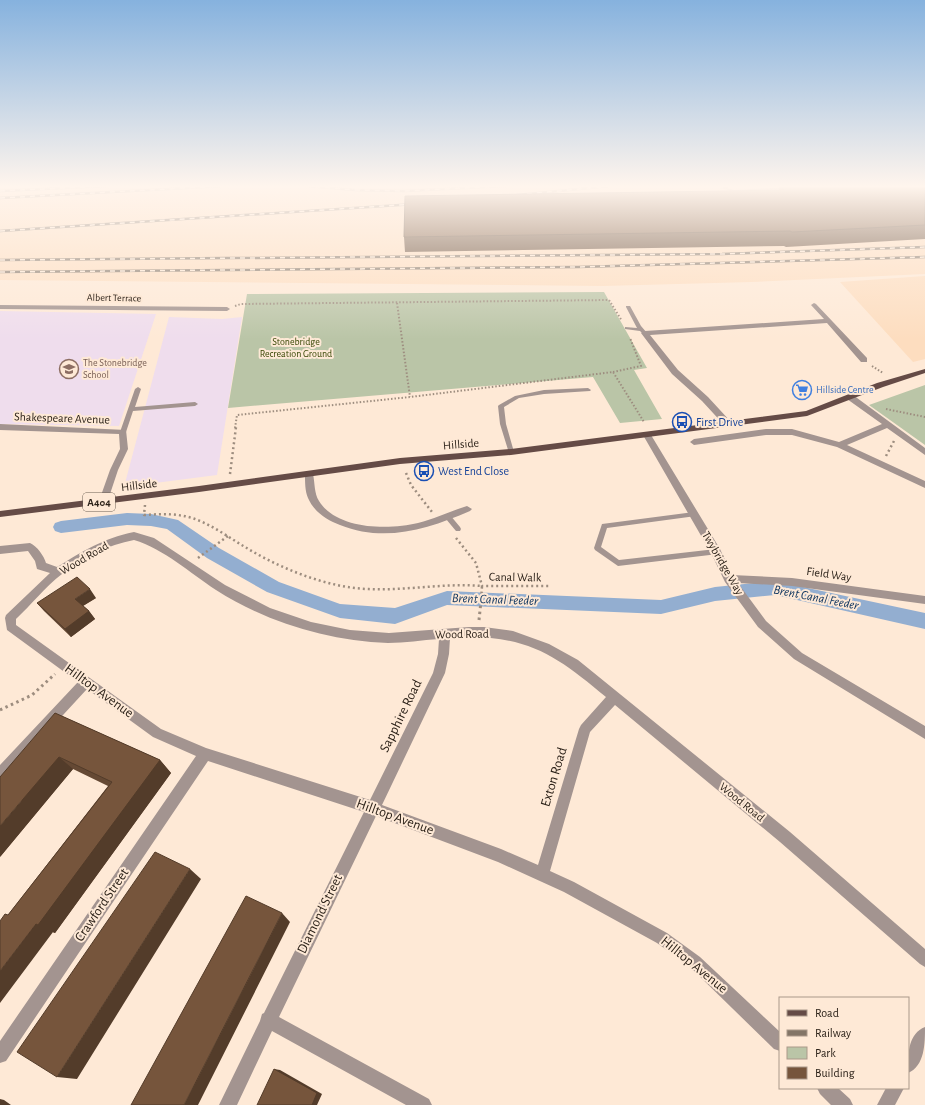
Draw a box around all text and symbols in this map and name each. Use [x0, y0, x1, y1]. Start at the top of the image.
street label: Albert Terrace [87, 293, 142, 303]
park label: Stonebridge Recreation Ground [260, 337, 332, 359]
school or university icon: The Stonebridge School [58, 358, 80, 380]
place label: The Stonebridge School [83, 358, 147, 380]
supermarket icon: Hillside Centre [791, 379, 813, 401]
place label: Hillside Centre [816, 385, 874, 395]
street label: Shakespeare Avenue [14, 410, 110, 426]
bus stop icon: First Drive [671, 411, 693, 433]
place label: First Drive [696, 416, 743, 428]
street label: Hillside [442, 436, 480, 452]
bus stop icon: West End Close [413, 460, 435, 482]
place label: West End Close [438, 465, 509, 477]
street label: Hillside [120, 477, 158, 493]
road number: A404 [83, 493, 115, 511]
street label: Twybridge Way [699, 529, 746, 597]
street label: Wood Road [58, 539, 110, 577]
street label: Field Way [806, 565, 852, 584]
street label: Canal Walk [489, 571, 542, 583]
water label: Brent Canal Feeder [772, 583, 860, 613]
water label: Brent Canal Feeder [452, 592, 539, 608]
street label: Wood Road [435, 628, 489, 640]
street label: Hilltop Avenue [62, 661, 136, 721]
street label: Sapphire Road [377, 677, 425, 755]
street label: Exton Road [538, 746, 570, 808]
street label: Wood Road [717, 780, 767, 824]
street label: Hilltop Avenue [354, 797, 436, 837]
street label: Crawford Street [72, 865, 132, 944]
street label: Diamond Street [295, 872, 345, 956]
street label: Hilltop Avenue [658, 934, 730, 996]
legend [779, 997, 909, 1089]
text: Road [815, 1007, 839, 1019]
text: Railway [815, 1027, 851, 1040]
text: Park [815, 1047, 836, 1059]
text: Building [815, 1067, 855, 1079]

